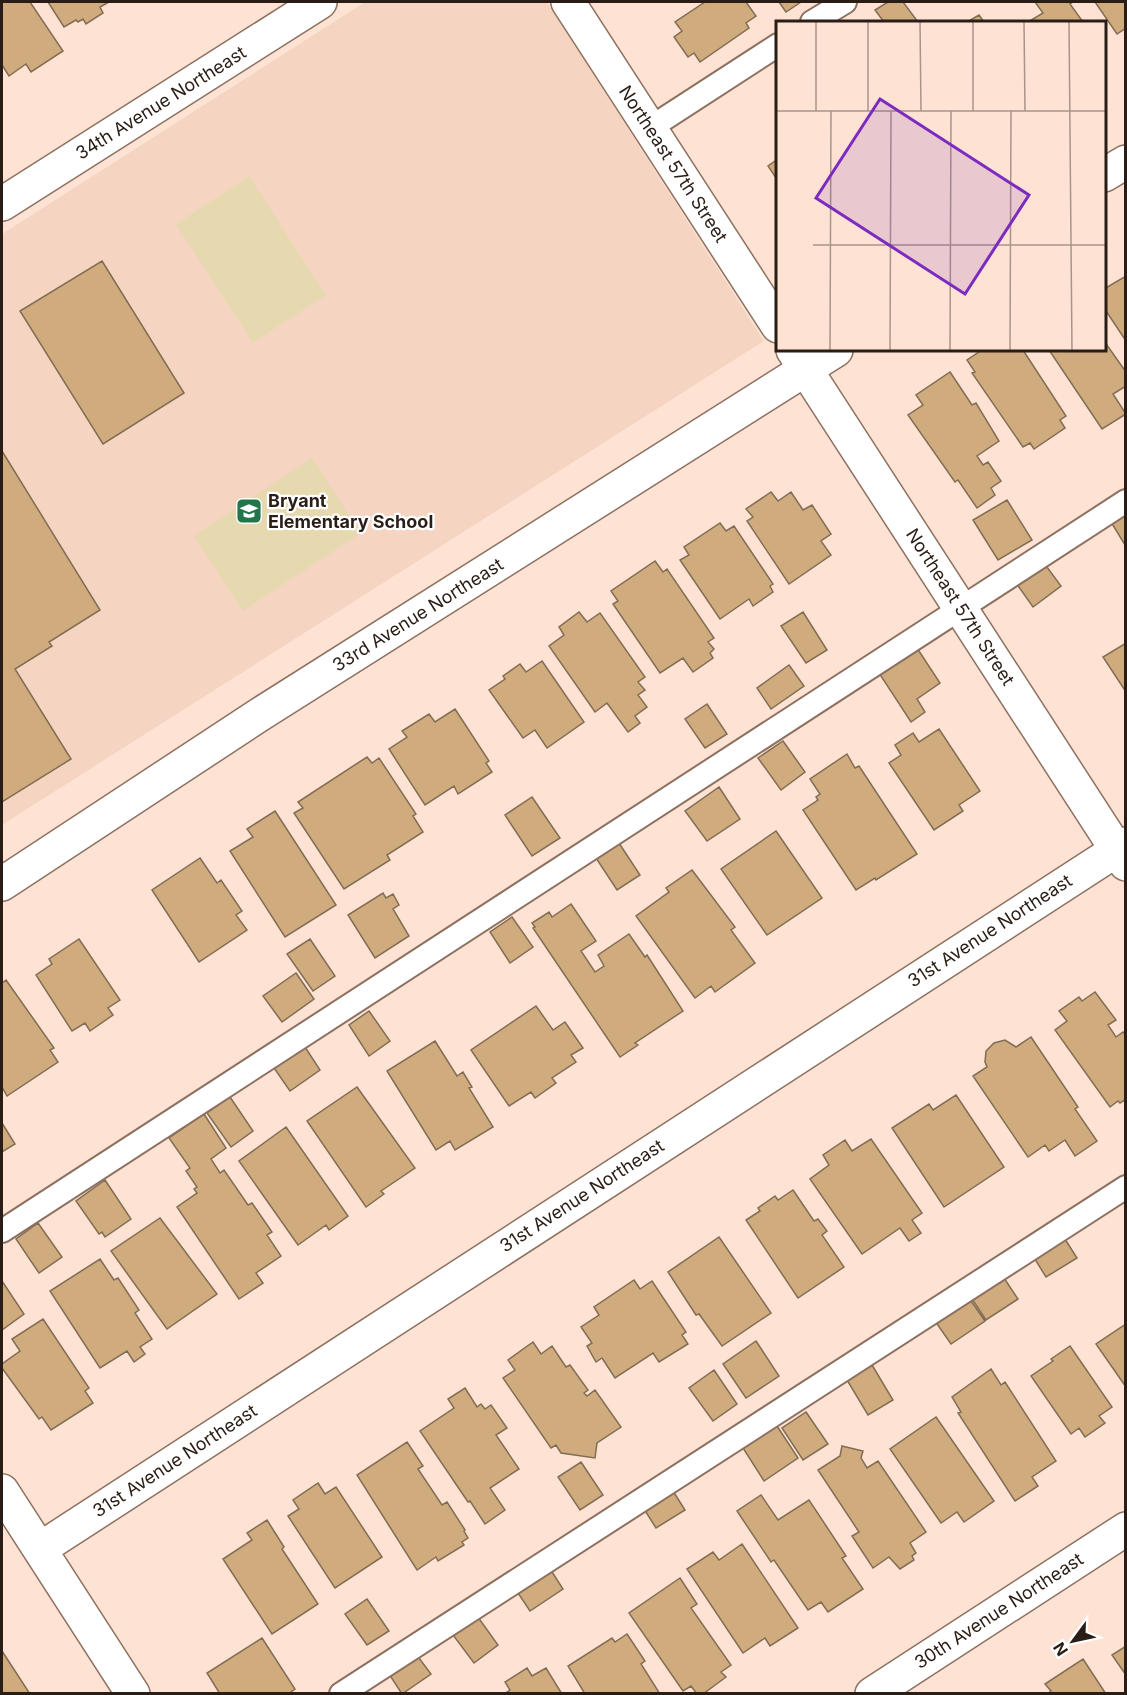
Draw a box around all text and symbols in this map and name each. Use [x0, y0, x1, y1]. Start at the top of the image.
inset map [776, 21, 1106, 351]
street label: 34th Avenue Northeast [72, 41, 250, 164]
street label: Northeast 57th Street [615, 81, 732, 246]
place label: Bryant Elementary School [268, 490, 433, 532]
school or university icon: Bryant Elementary School [234, 496, 264, 526]
street label: Northeast 57th Street [902, 524, 1019, 689]
street label: 33rd Avenue Northeast [329, 553, 507, 676]
street label: 31st Avenue Northeast [904, 870, 1076, 991]
street label: 31st Avenue Northeast [496, 1135, 668, 1256]
street label: 31st Avenue Northeast [89, 1400, 261, 1521]
street label: 30th Avenue Northeast [911, 1548, 1087, 1674]
north arrow [1043, 1611, 1103, 1671]

